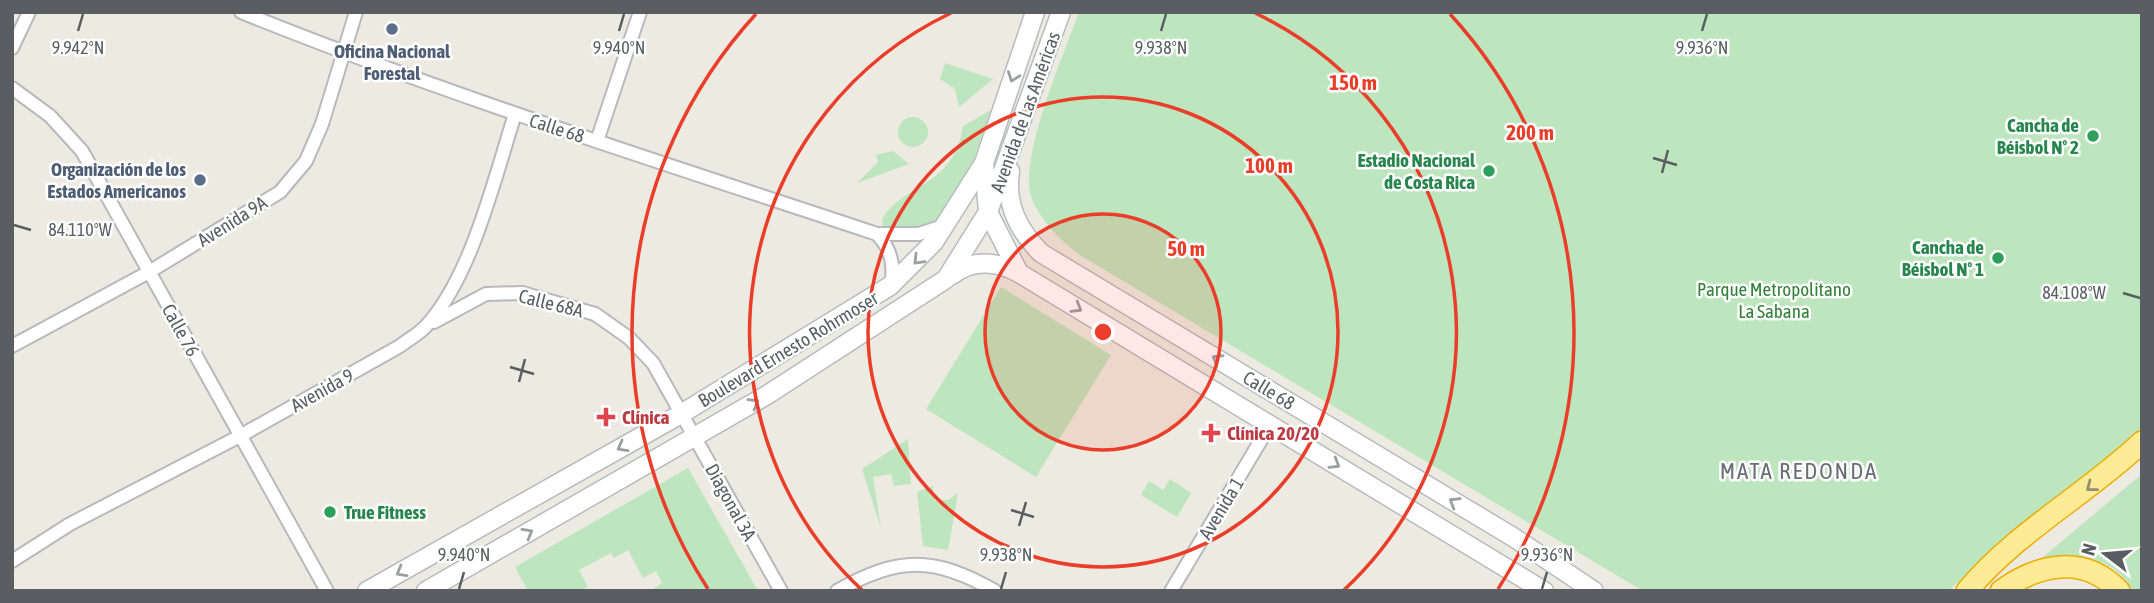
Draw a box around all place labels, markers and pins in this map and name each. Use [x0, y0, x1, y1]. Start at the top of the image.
marker: Oficina Nacional Forestal [384, 21, 400, 37]
place label: Oficina Nacional Forestal [334, 40, 451, 84]
place label: Cancha de Béisbol Nº 2 [1997, 114, 2079, 158]
marker: Cancha de Béisbol Nº 2 [2085, 128, 2101, 144]
place label: Estadio Nacional de Costa Rica [1358, 149, 1476, 193]
place label: Organización de los Estados Americanos [47, 158, 186, 202]
marker: Estadio Nacional de Costa Rica [1481, 163, 1497, 179]
marker: Organización de los Estados Americanos [192, 172, 208, 188]
place label: Cancha de Béisbol Nº 1 [1902, 236, 1984, 280]
marker: Cancha de Béisbol Nº 1 [1990, 250, 2006, 266]
centre of rings [1091, 320, 1115, 344]
place label: Clínica [622, 406, 670, 428]
marker: Clínica [596, 407, 616, 427]
place label: Clínica 20/20 [1227, 422, 1319, 444]
marker: Clínica 20/20 [1201, 423, 1221, 443]
place label: True Fitness [344, 501, 426, 523]
marker: True Fitness [322, 504, 338, 520]

